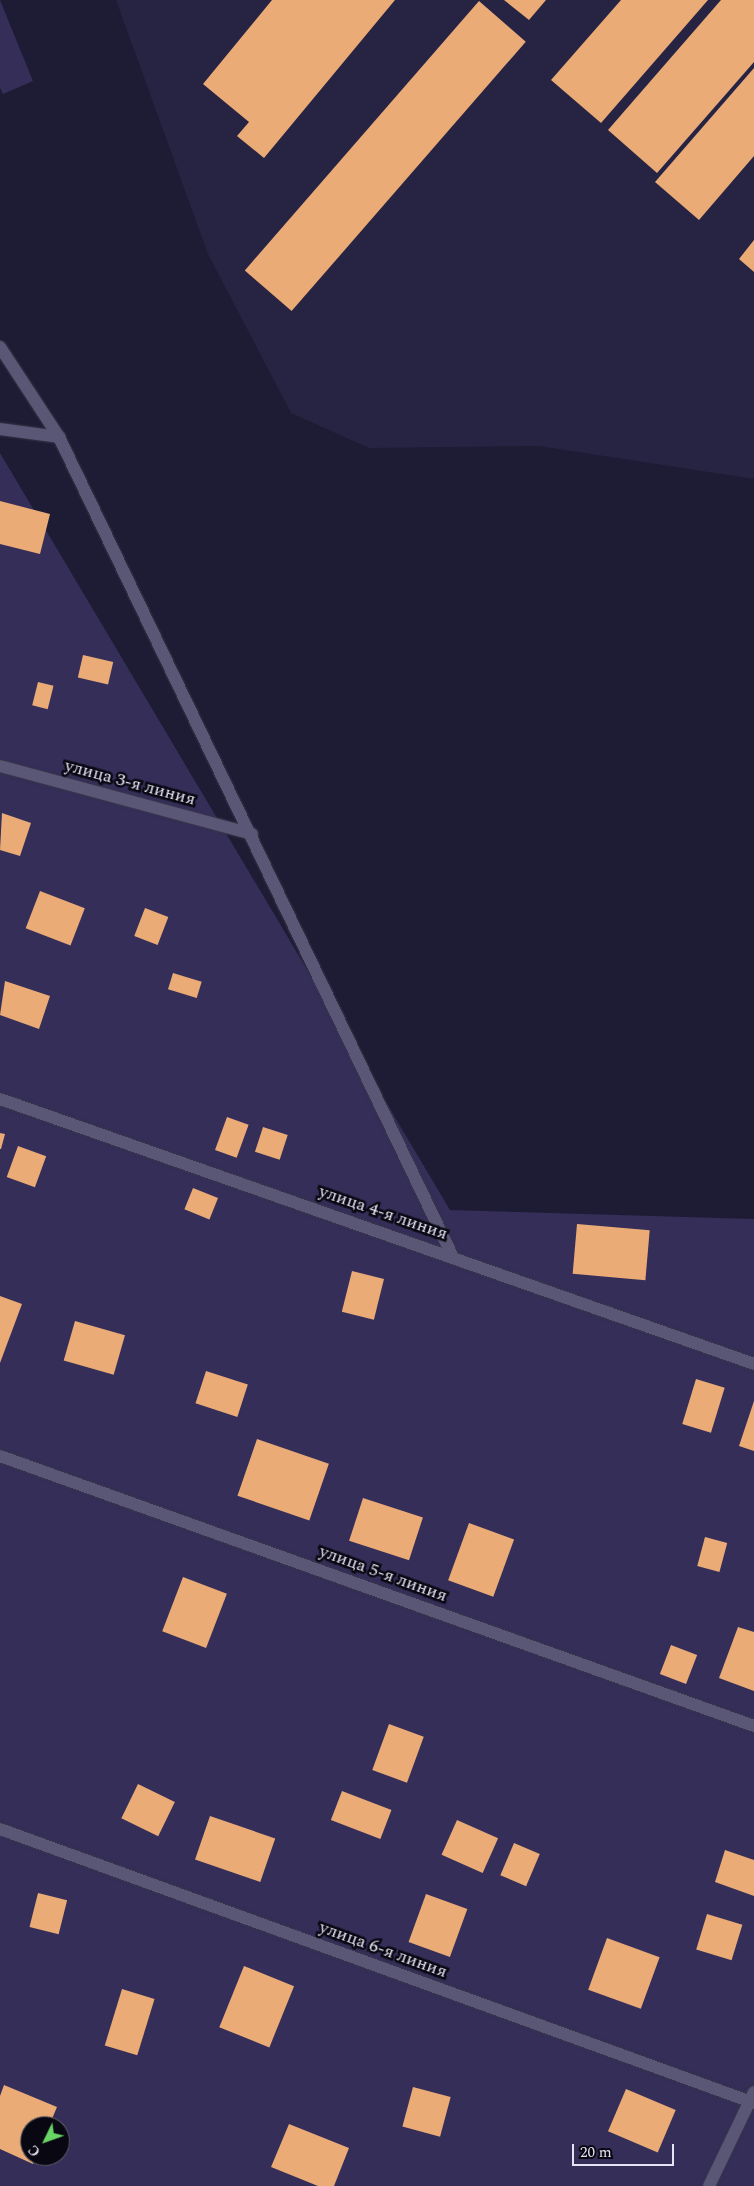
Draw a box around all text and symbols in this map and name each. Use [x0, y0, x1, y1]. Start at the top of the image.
street label: улица 3-я линия [62, 755, 198, 811]
street label: улица 4-я линия [316, 1181, 450, 1245]
street label: улица 5-я линия [316, 1541, 450, 1607]
street label: улица 6-я линия [316, 1917, 450, 1983]
north arrow [20, 2116, 70, 2166]
scale bar [574, 2134, 676, 2166]
text: С [23, 2140, 45, 2161]
text: 20 m [580, 2141, 612, 2164]

